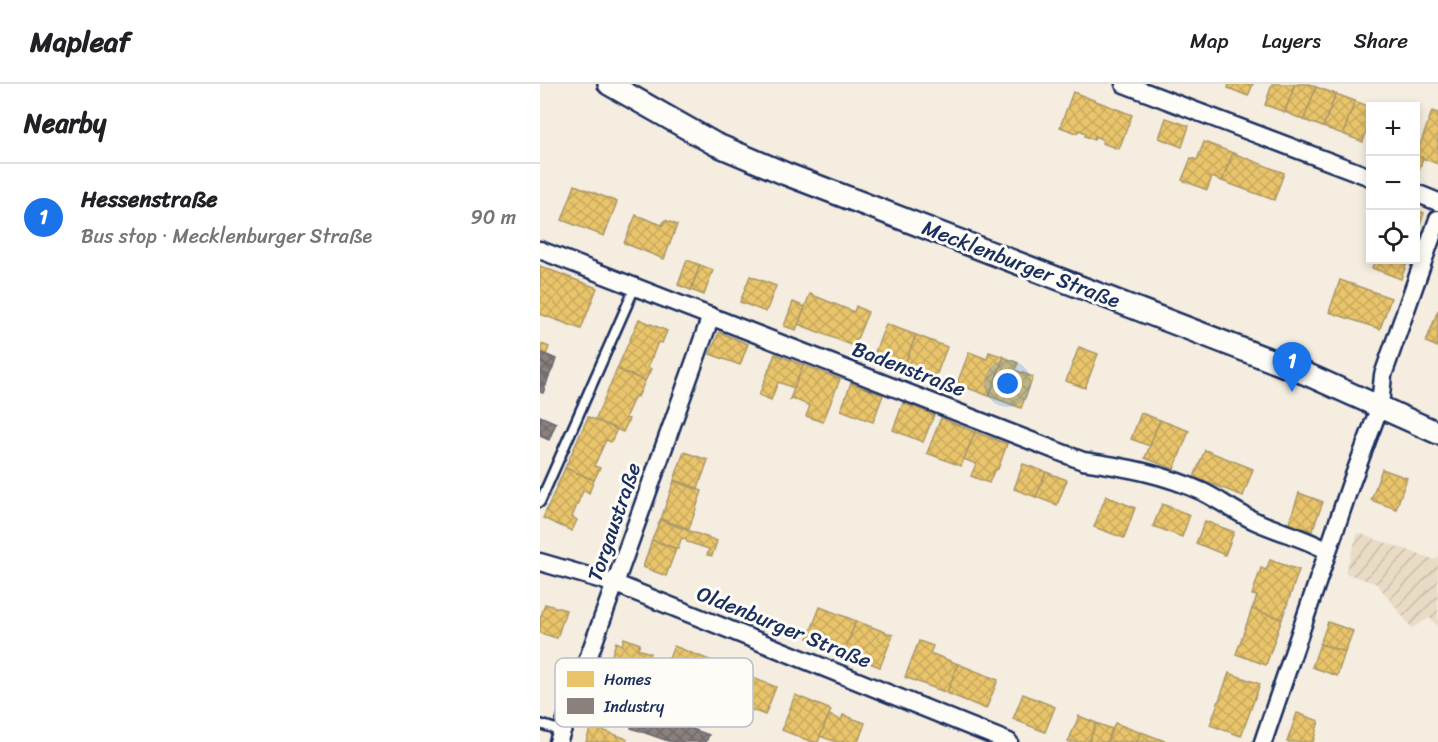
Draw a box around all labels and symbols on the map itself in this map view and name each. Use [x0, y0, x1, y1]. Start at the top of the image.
street label: Mecklenburger Straße [916, 209, 1126, 319]
street label: Badenstraße [847, 330, 972, 408]
pin: 1 [1272, 342, 1311, 392]
your location [993, 369, 1022, 398]
street label: Torgaustraße [576, 457, 652, 587]
street label: Oldenburger Straße [691, 575, 877, 680]
legend [555, 658, 753, 727]
text: Homes [604, 665, 652, 694]
text: Industry [603, 692, 665, 721]

